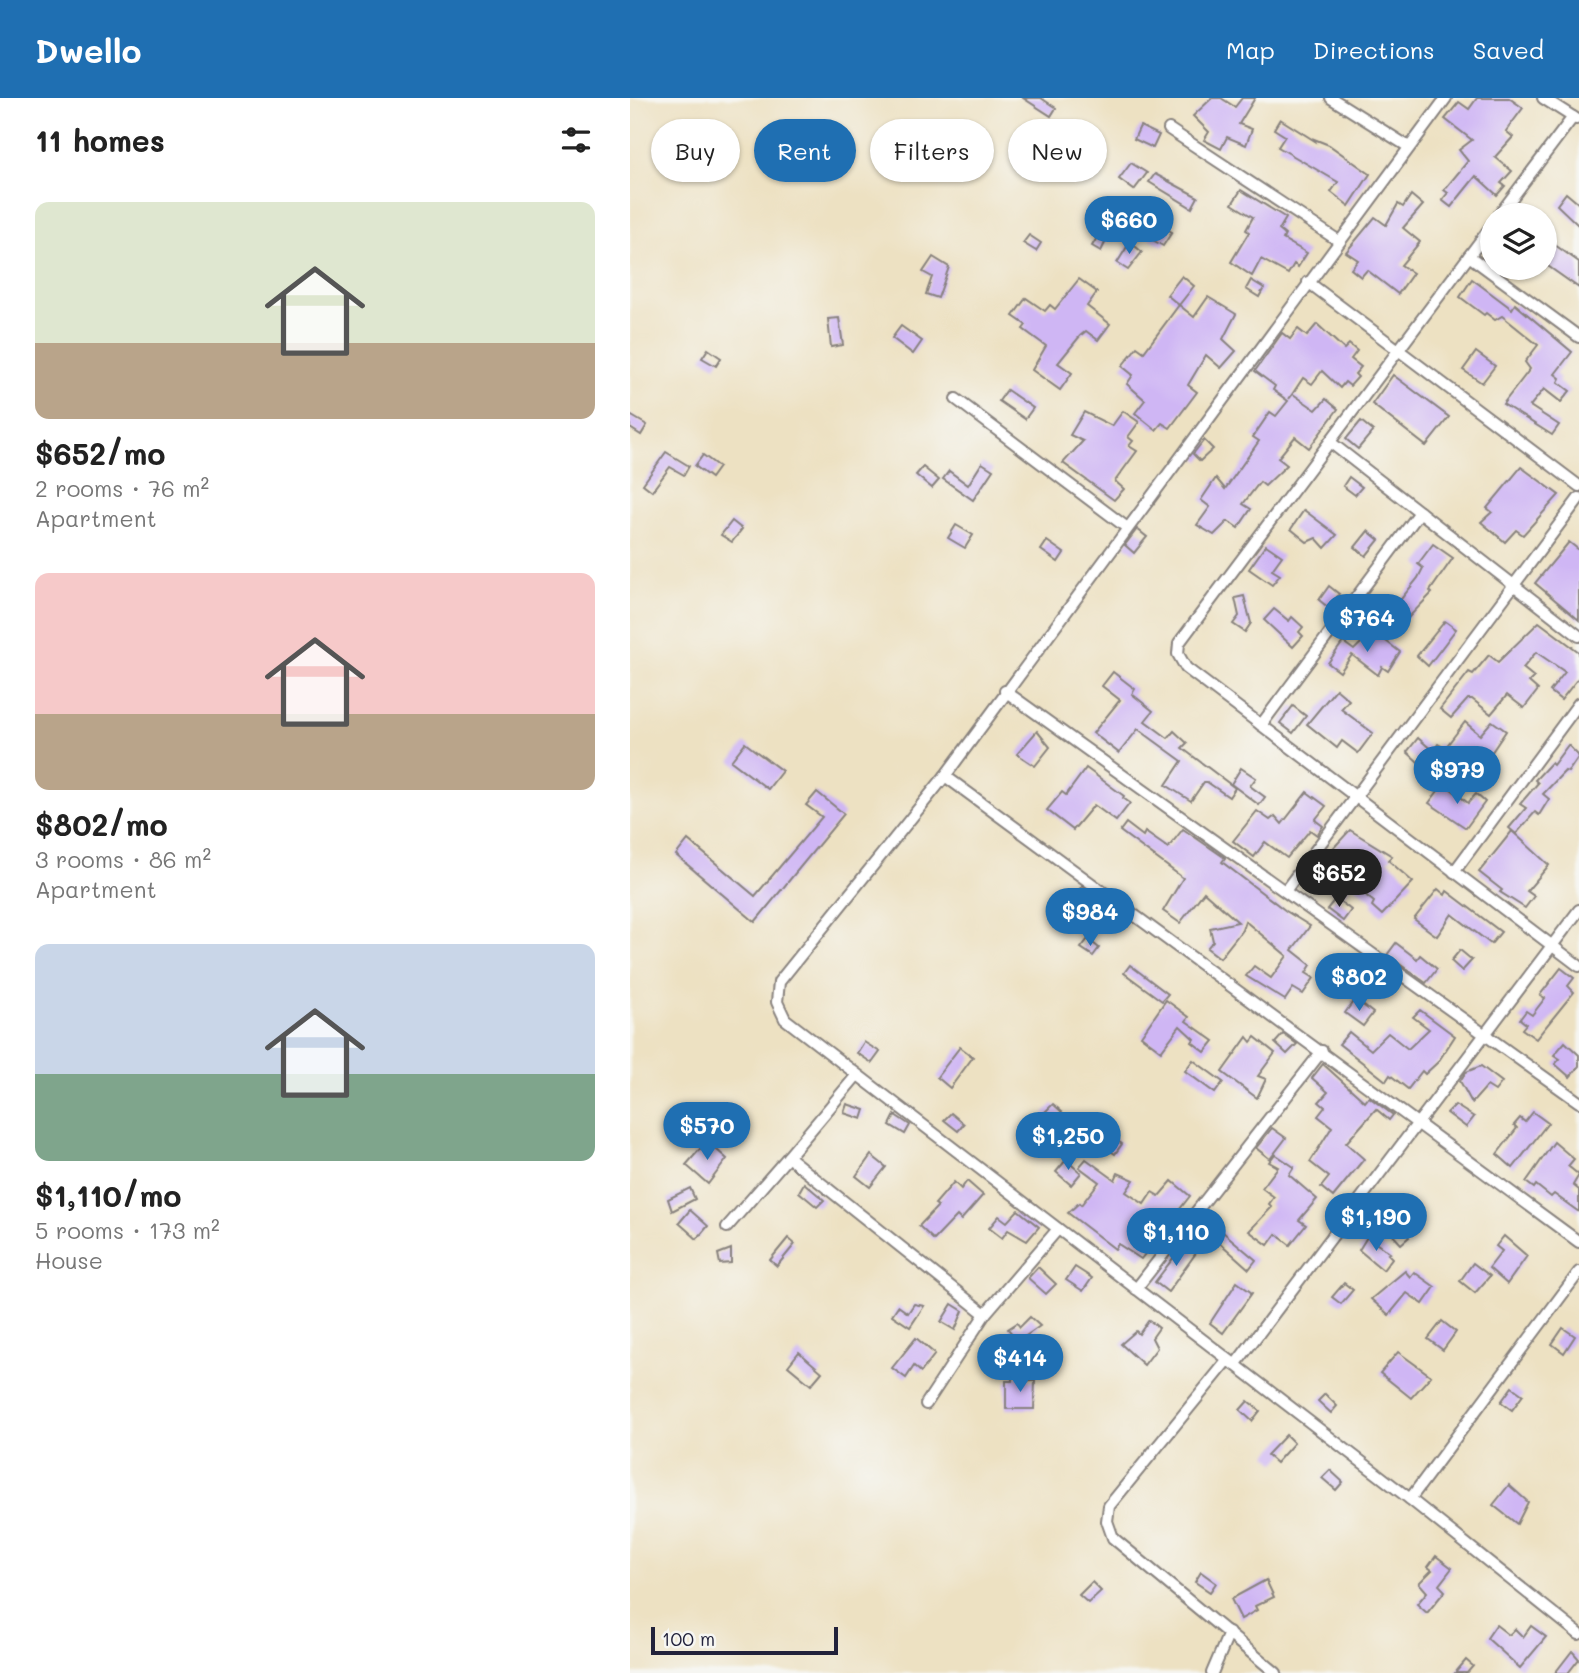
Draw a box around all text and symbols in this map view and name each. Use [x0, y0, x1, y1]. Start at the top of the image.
text: Dwello [35, 28, 142, 71]
text: Map [1226, 34, 1275, 65]
text: Directions [1313, 34, 1435, 65]
text: Saved [1473, 34, 1544, 65]
chip: Buy [651, 119, 740, 182]
chip: Rent [754, 119, 856, 182]
chip: Filters [870, 119, 994, 182]
chip: New [1008, 119, 1107, 182]
text: 11 homes [35, 120, 165, 160]
icon: filters [557, 121, 595, 159]
pin: $660 [1088, 197, 1170, 256]
map controls [1480, 203, 1557, 280]
button: layers [1480, 203, 1557, 280]
text: $660 [1101, 204, 1157, 234]
icon: home [252, 248, 378, 374]
text: $652/mo [35, 433, 166, 473]
text: 2 rooms · 76 m² [35, 473, 209, 503]
text: Apartment [35, 503, 157, 533]
pin: $764 [1326, 594, 1408, 654]
text: $764 [1339, 602, 1395, 632]
icon: home [252, 619, 378, 745]
pin: $979 [1416, 746, 1498, 806]
text: $979 [1430, 754, 1484, 784]
text: $802/mo [35, 804, 168, 844]
text: 3 rooms · 86 m² [35, 844, 211, 874]
pin: $652 [1298, 850, 1380, 909]
text: $652 [1312, 857, 1366, 887]
text: Apartment [35, 874, 157, 904]
pin: $984 [1049, 888, 1131, 948]
text: $984 [1062, 896, 1118, 926]
pin: $802 [1318, 954, 1400, 1013]
text: $802 [1331, 961, 1387, 991]
icon: home [252, 990, 378, 1116]
pin: $570 [666, 1102, 748, 1162]
text: $570 [679, 1110, 735, 1140]
pin: $1,250 [1011, 1112, 1125, 1172]
text: $1,250 [1032, 1120, 1104, 1150]
text: $1,110/mo [35, 1175, 181, 1215]
pin: $1,190 [1319, 1194, 1433, 1253]
text: $1,190 [1341, 1201, 1411, 1231]
pin: $1,110 [1119, 1208, 1233, 1268]
text: 5 rooms · 173 m² [35, 1215, 220, 1245]
text: $1,110 [1143, 1216, 1209, 1246]
text: House [35, 1245, 103, 1275]
pin: $414 [979, 1334, 1061, 1394]
text: $414 [993, 1342, 1047, 1372]
scale bar [651, 1624, 838, 1656]
text: 100 m [662, 1626, 715, 1651]

